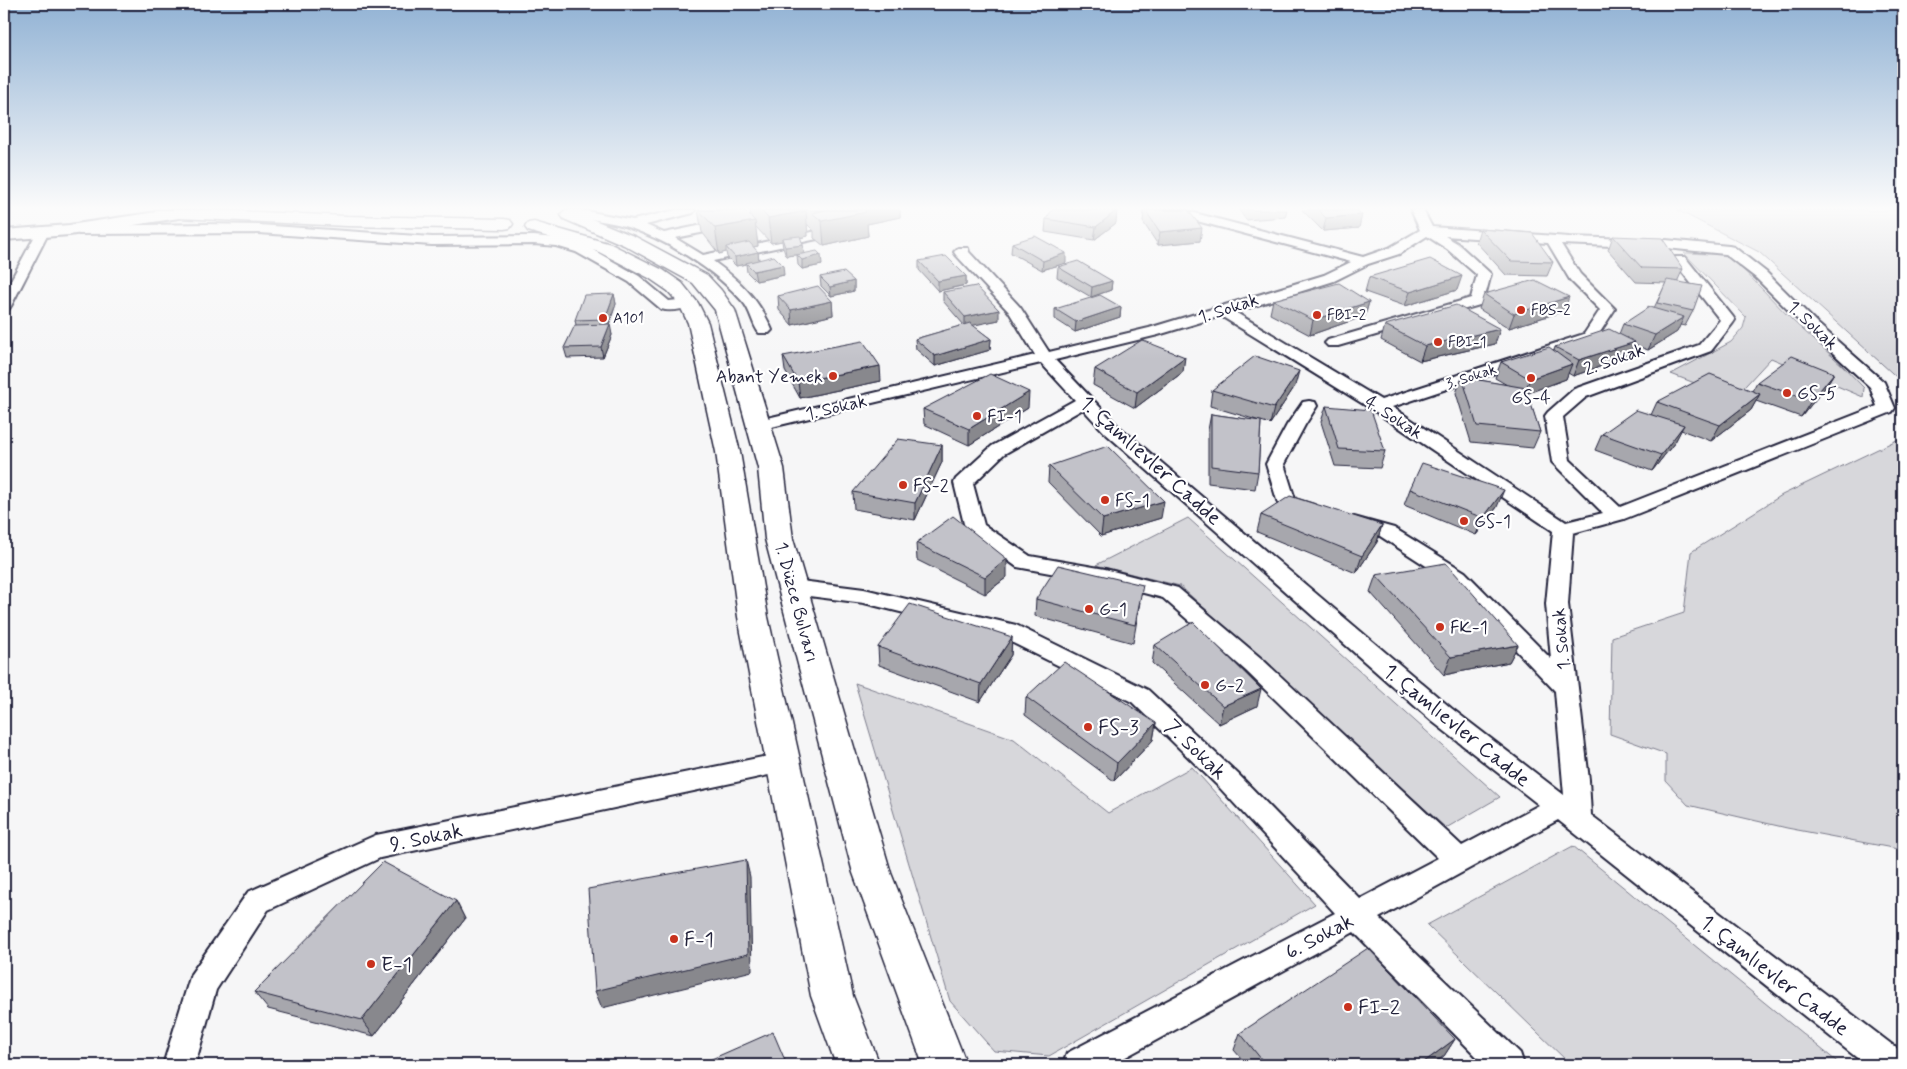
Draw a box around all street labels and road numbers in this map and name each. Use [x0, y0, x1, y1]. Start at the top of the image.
street label: 1. Sokak [1195, 288, 1262, 330]
street label: 1. Sokak [1782, 295, 1843, 356]
street label: 2. Sokak [1581, 338, 1648, 382]
street label: 3. Sokak [1444, 359, 1499, 394]
street label: 1. Sokak [803, 389, 869, 427]
street label: 1. Çamlıevler Cadde [1073, 390, 1227, 532]
street label: 4. Sokak [1360, 390, 1427, 446]
street label: 1. Düzce Bulvarı [768, 539, 824, 665]
street label: 1. Sokak [1547, 607, 1577, 671]
street label: 1. Çamlıevler Cadde [1377, 658, 1536, 794]
street label: 7. Sokak [1158, 713, 1232, 786]
street label: 9. Sokak [387, 817, 465, 859]
street label: 6. Sokak [1280, 907, 1359, 967]
street label: 1. Çamlıevler Cadde [1694, 909, 1855, 1043]

